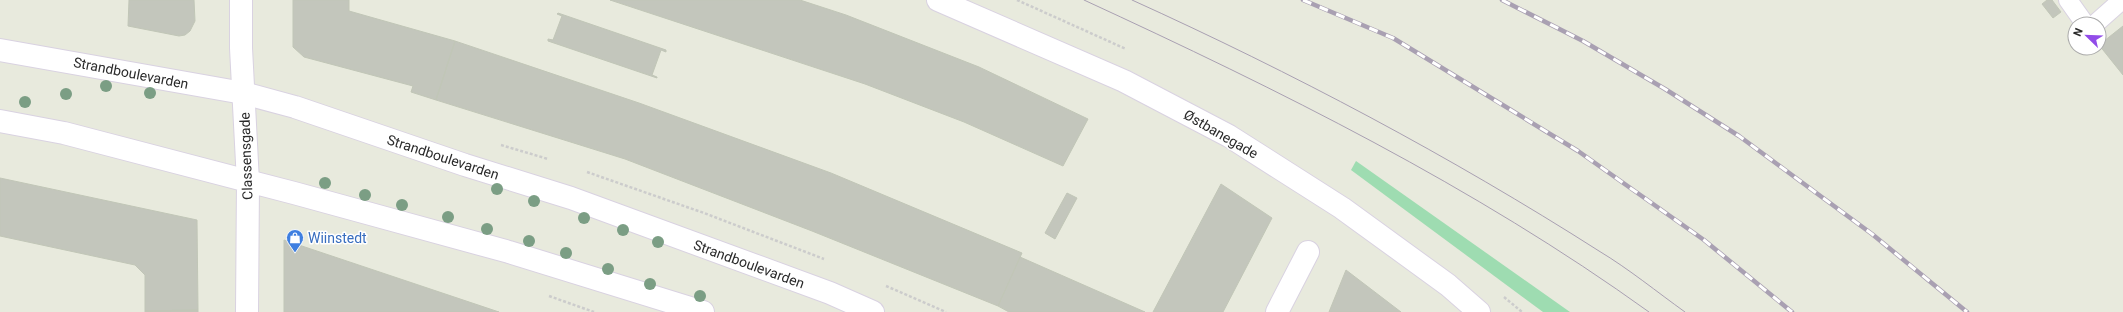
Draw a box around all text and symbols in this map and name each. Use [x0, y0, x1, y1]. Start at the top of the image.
north arrow [2067, 16, 2107, 56]
text: N [2071, 26, 2086, 38]
street label: Strandboulevarden [72, 54, 190, 92]
street label: Østbanegade [1181, 106, 1261, 162]
street label: Classensgade [236, 112, 256, 200]
street label: Strandboulevarden [385, 131, 501, 183]
shop icon: Wiinstedt [285, 228, 305, 253]
place label: Wiinstedt [308, 230, 367, 246]
street label: Strandboulevarden [691, 236, 807, 292]

